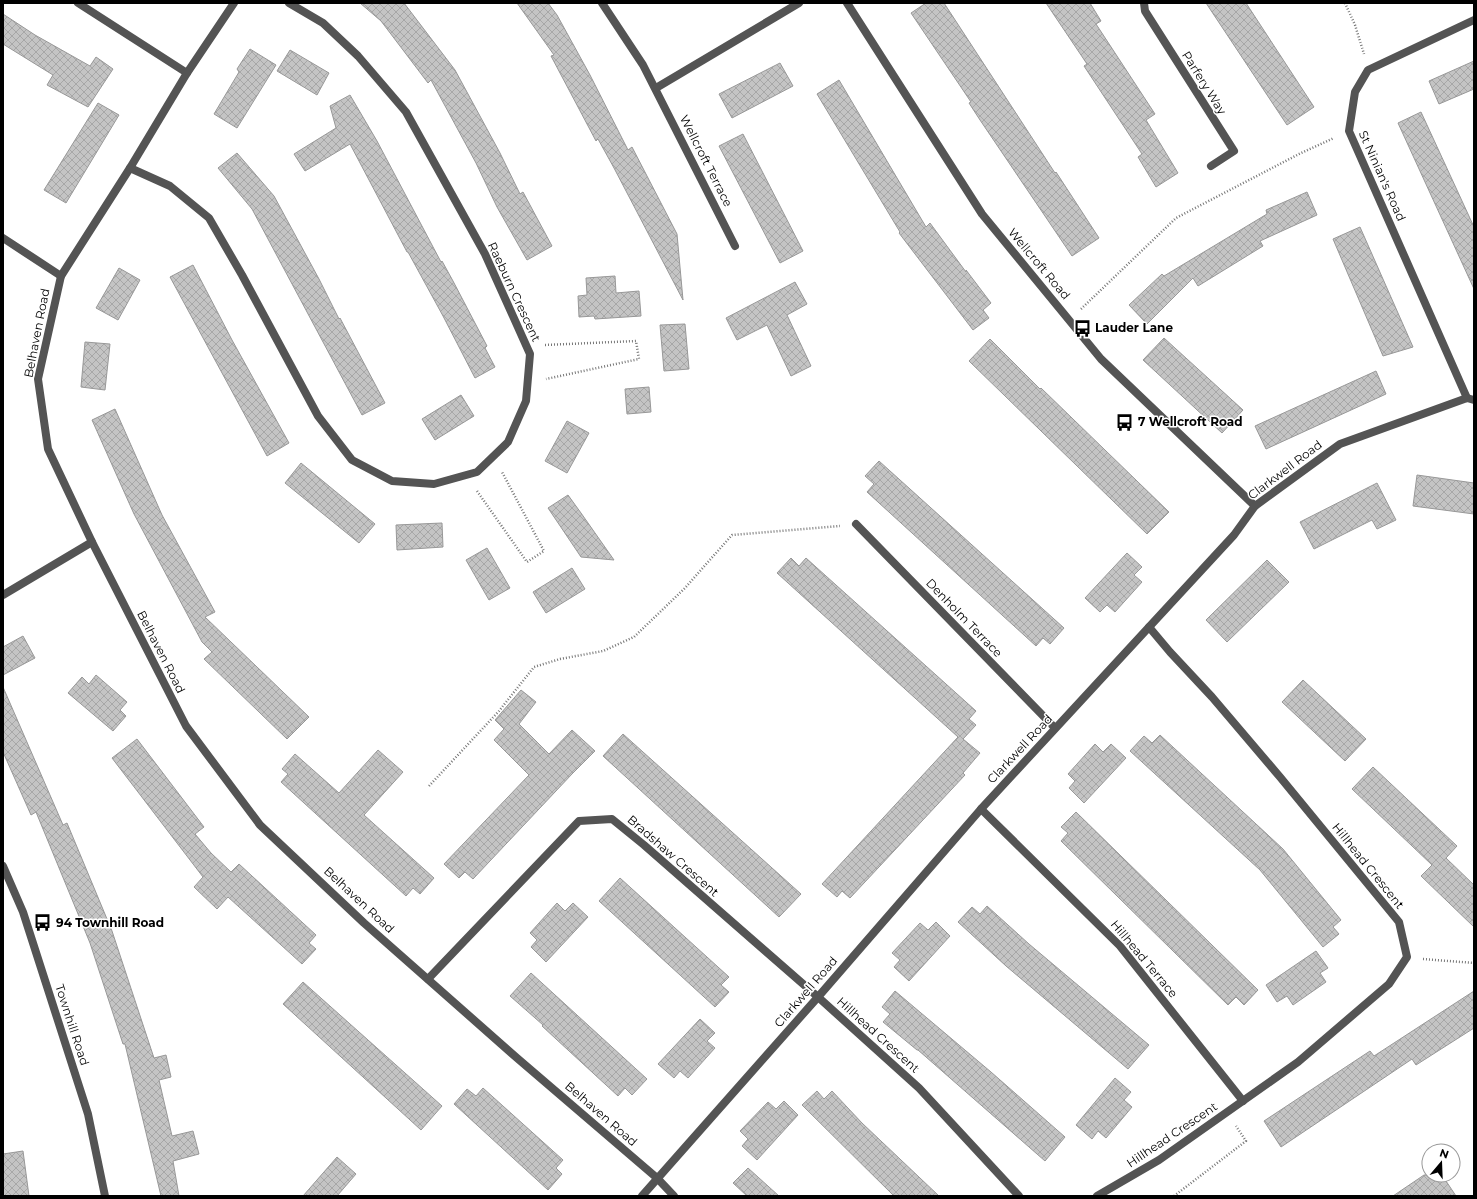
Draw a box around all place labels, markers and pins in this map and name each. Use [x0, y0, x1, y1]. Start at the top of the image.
bus stop icon: Lauder Lane [1072, 318, 1092, 338]
place label: Lauder Lane [1095, 320, 1173, 335]
bus stop icon: 7 Wellcroft Road [1115, 412, 1135, 432]
place label: 7 Wellcroft Road [1138, 414, 1243, 429]
bus stop icon: 94 Townhill Road [33, 913, 53, 933]
place label: 94 Townhill Road [56, 915, 164, 930]

